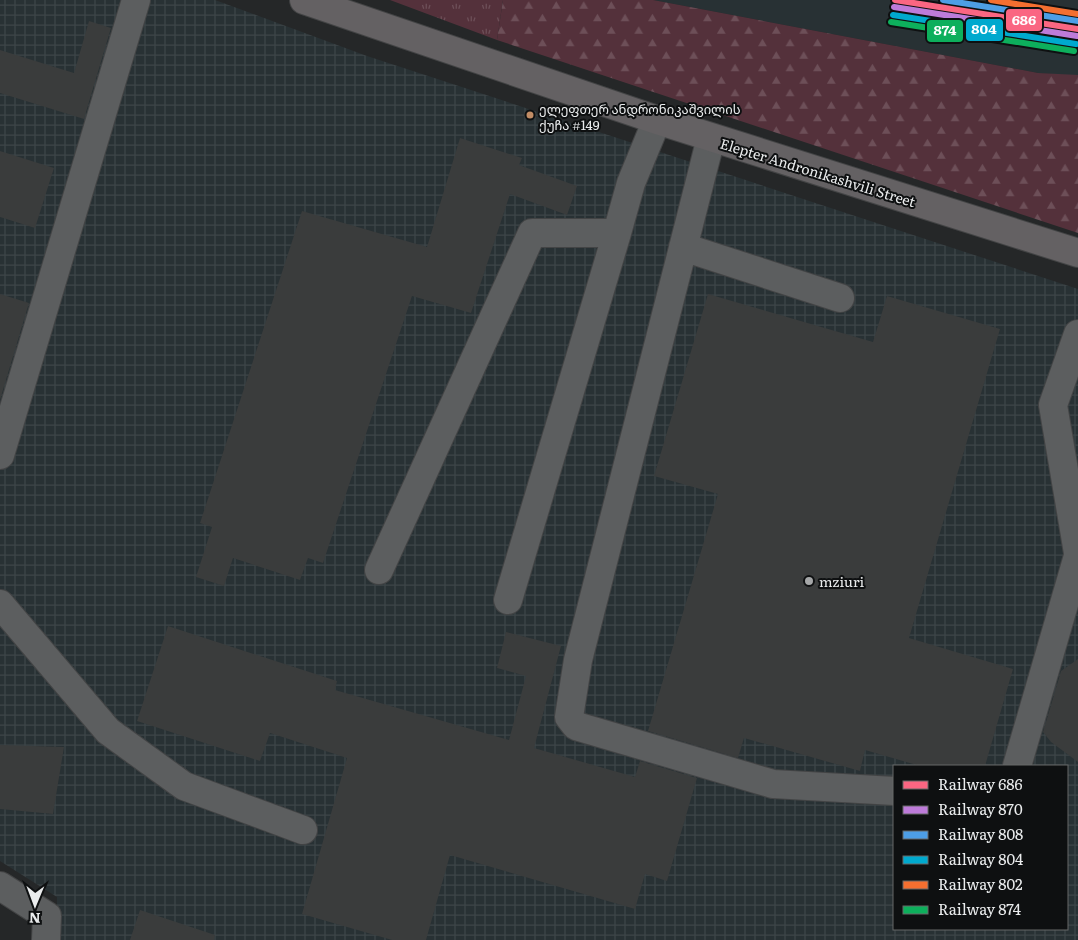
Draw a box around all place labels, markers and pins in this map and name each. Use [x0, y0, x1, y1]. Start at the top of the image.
place label: ელეფთერ ანდრონიკაშვილის ქუჩა #149 [539, 99, 741, 134]
marker: ელეფთერ ანდრონიკაშვილის ქუჩა #149 [525, 110, 535, 120]
place label: mziuri [819, 571, 865, 591]
marker: mziuri [803, 575, 815, 587]

